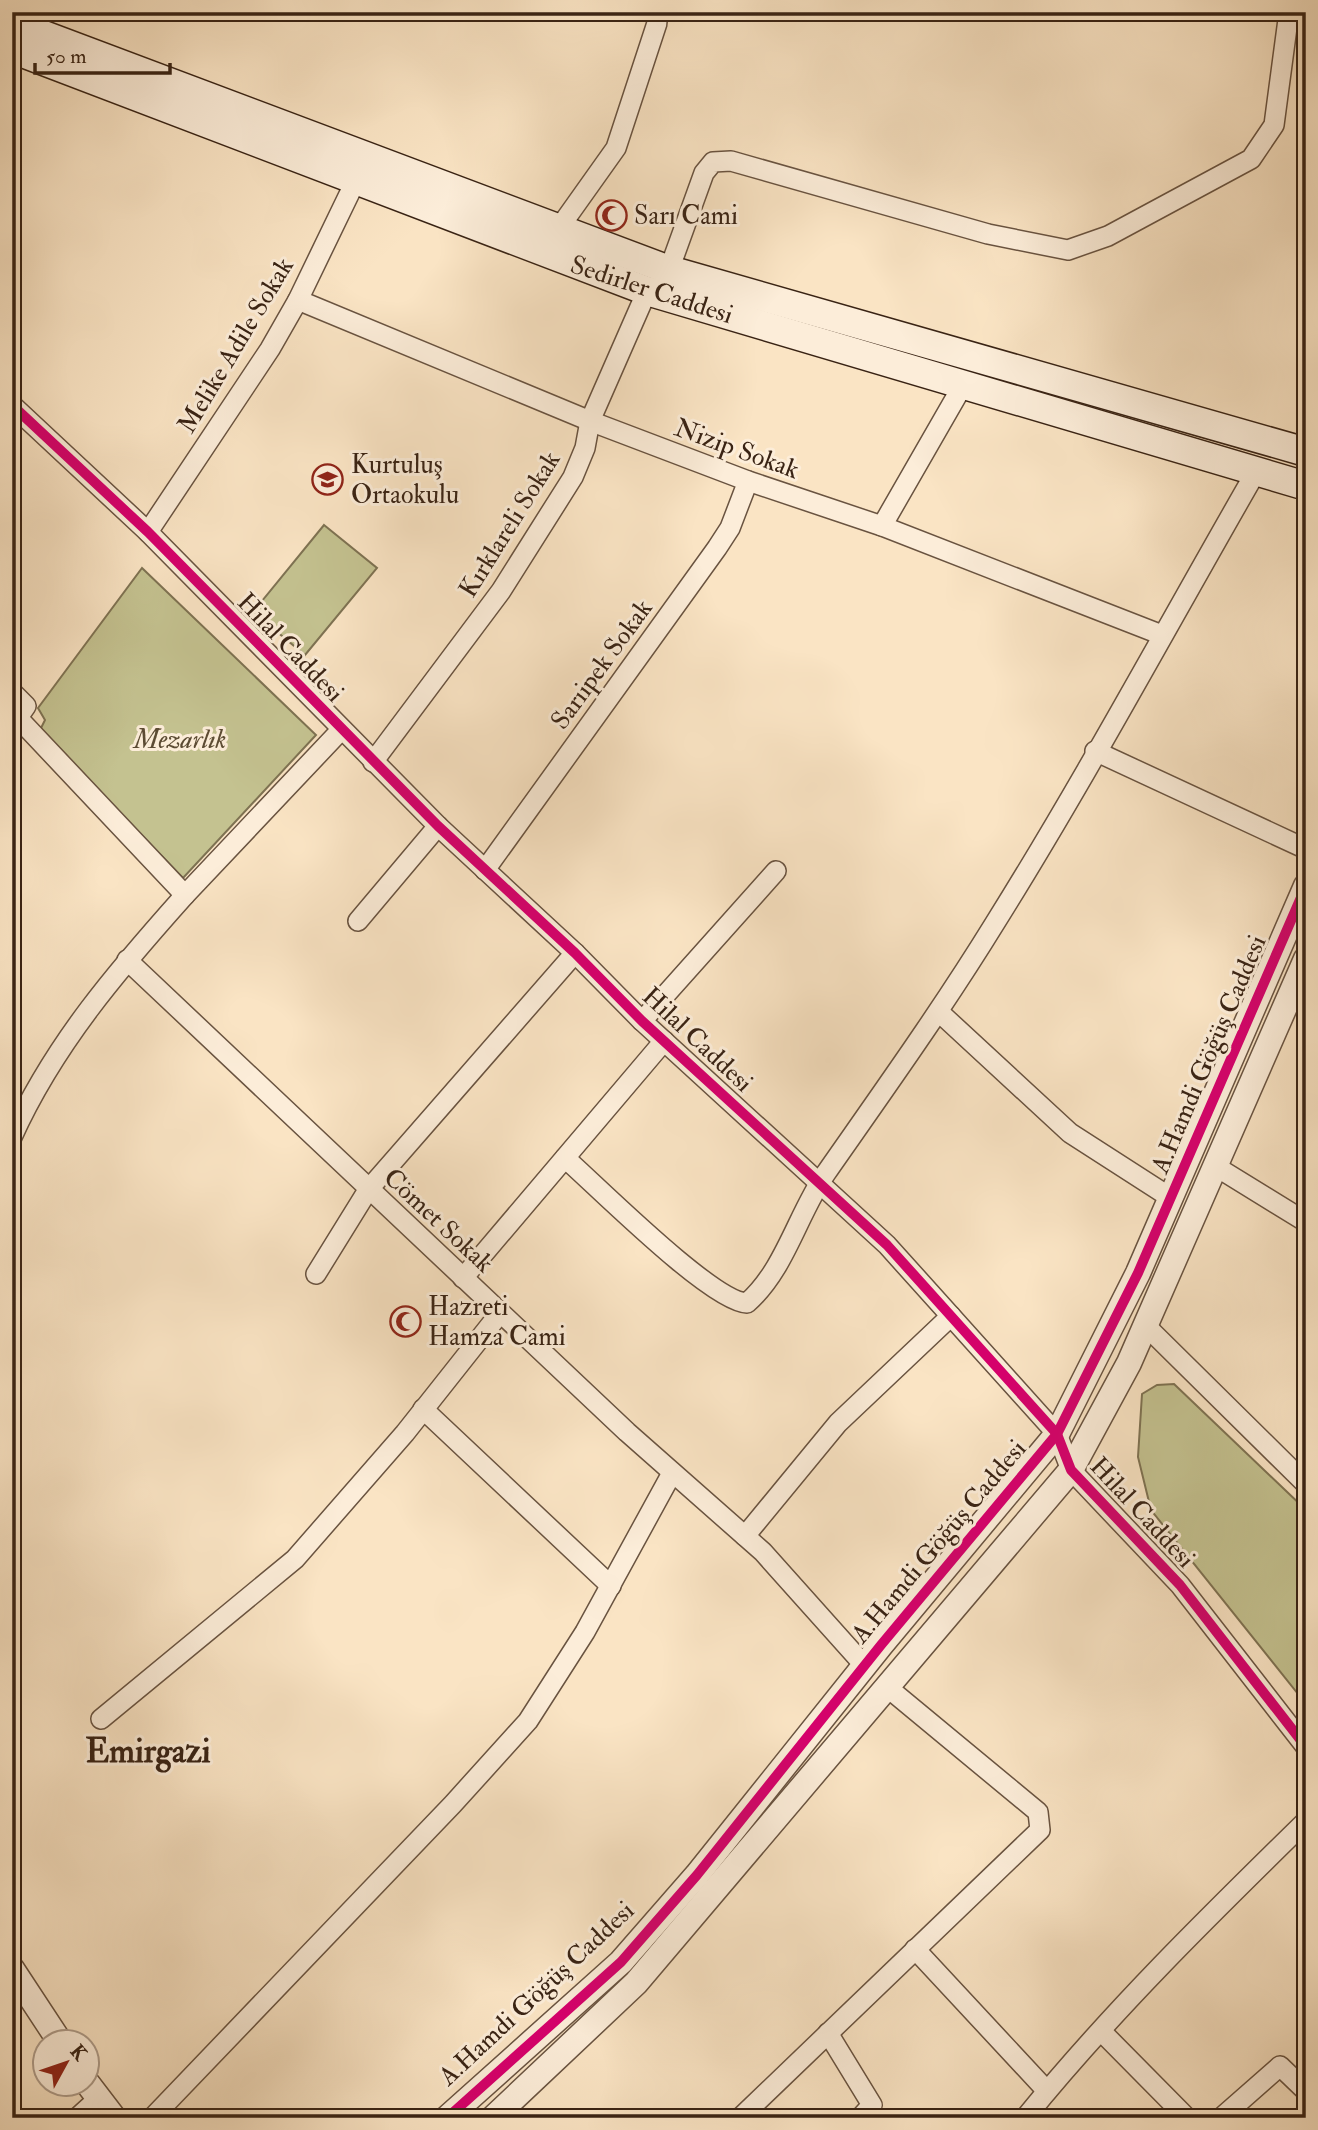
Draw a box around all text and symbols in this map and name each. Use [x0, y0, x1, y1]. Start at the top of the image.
scale bar [35, 32, 170, 76]
text: 50 m [46, 43, 87, 70]
mosque icon: Sarı Cami [594, 198, 628, 232]
place label: Sarı Cami [634, 200, 738, 232]
street label: Sedirler Caddesi [566, 249, 737, 331]
street label: Melike Adile Sokak [171, 252, 301, 439]
street label: Nizip Sokak [670, 412, 804, 487]
street label: Kırklareli Sokak [452, 445, 568, 604]
place label: Kurtuluş Ortaokulu [351, 449, 459, 511]
school or university icon: Kurtuluş Ortaokulu [311, 462, 345, 496]
street label: Hilal Caddesi [230, 586, 350, 709]
street label: Sarıipek Sokak [544, 593, 661, 736]
park label: Mezarlık [132, 724, 226, 756]
street label: A.Hamdi Göğüş Caddesi [1144, 930, 1274, 1179]
street label: Hilal Caddesi [635, 980, 759, 1099]
street label: Cömet Sokak [377, 1162, 500, 1280]
place label: Hazreti Hamza Cami [428, 1291, 566, 1353]
mosque icon: Hazreti Hamza Cami [388, 1304, 422, 1338]
street label: A.Hamdi Göğüş Caddesi [844, 1433, 1033, 1651]
street label: Hilal Caddesi [1083, 1451, 1202, 1575]
district label: Emirgazi [86, 1731, 211, 1773]
street label: A.Hamdi Göğüş Caddesi [432, 1895, 641, 2093]
north arrow [32, 2028, 102, 2098]
text: K [65, 2040, 92, 2066]

